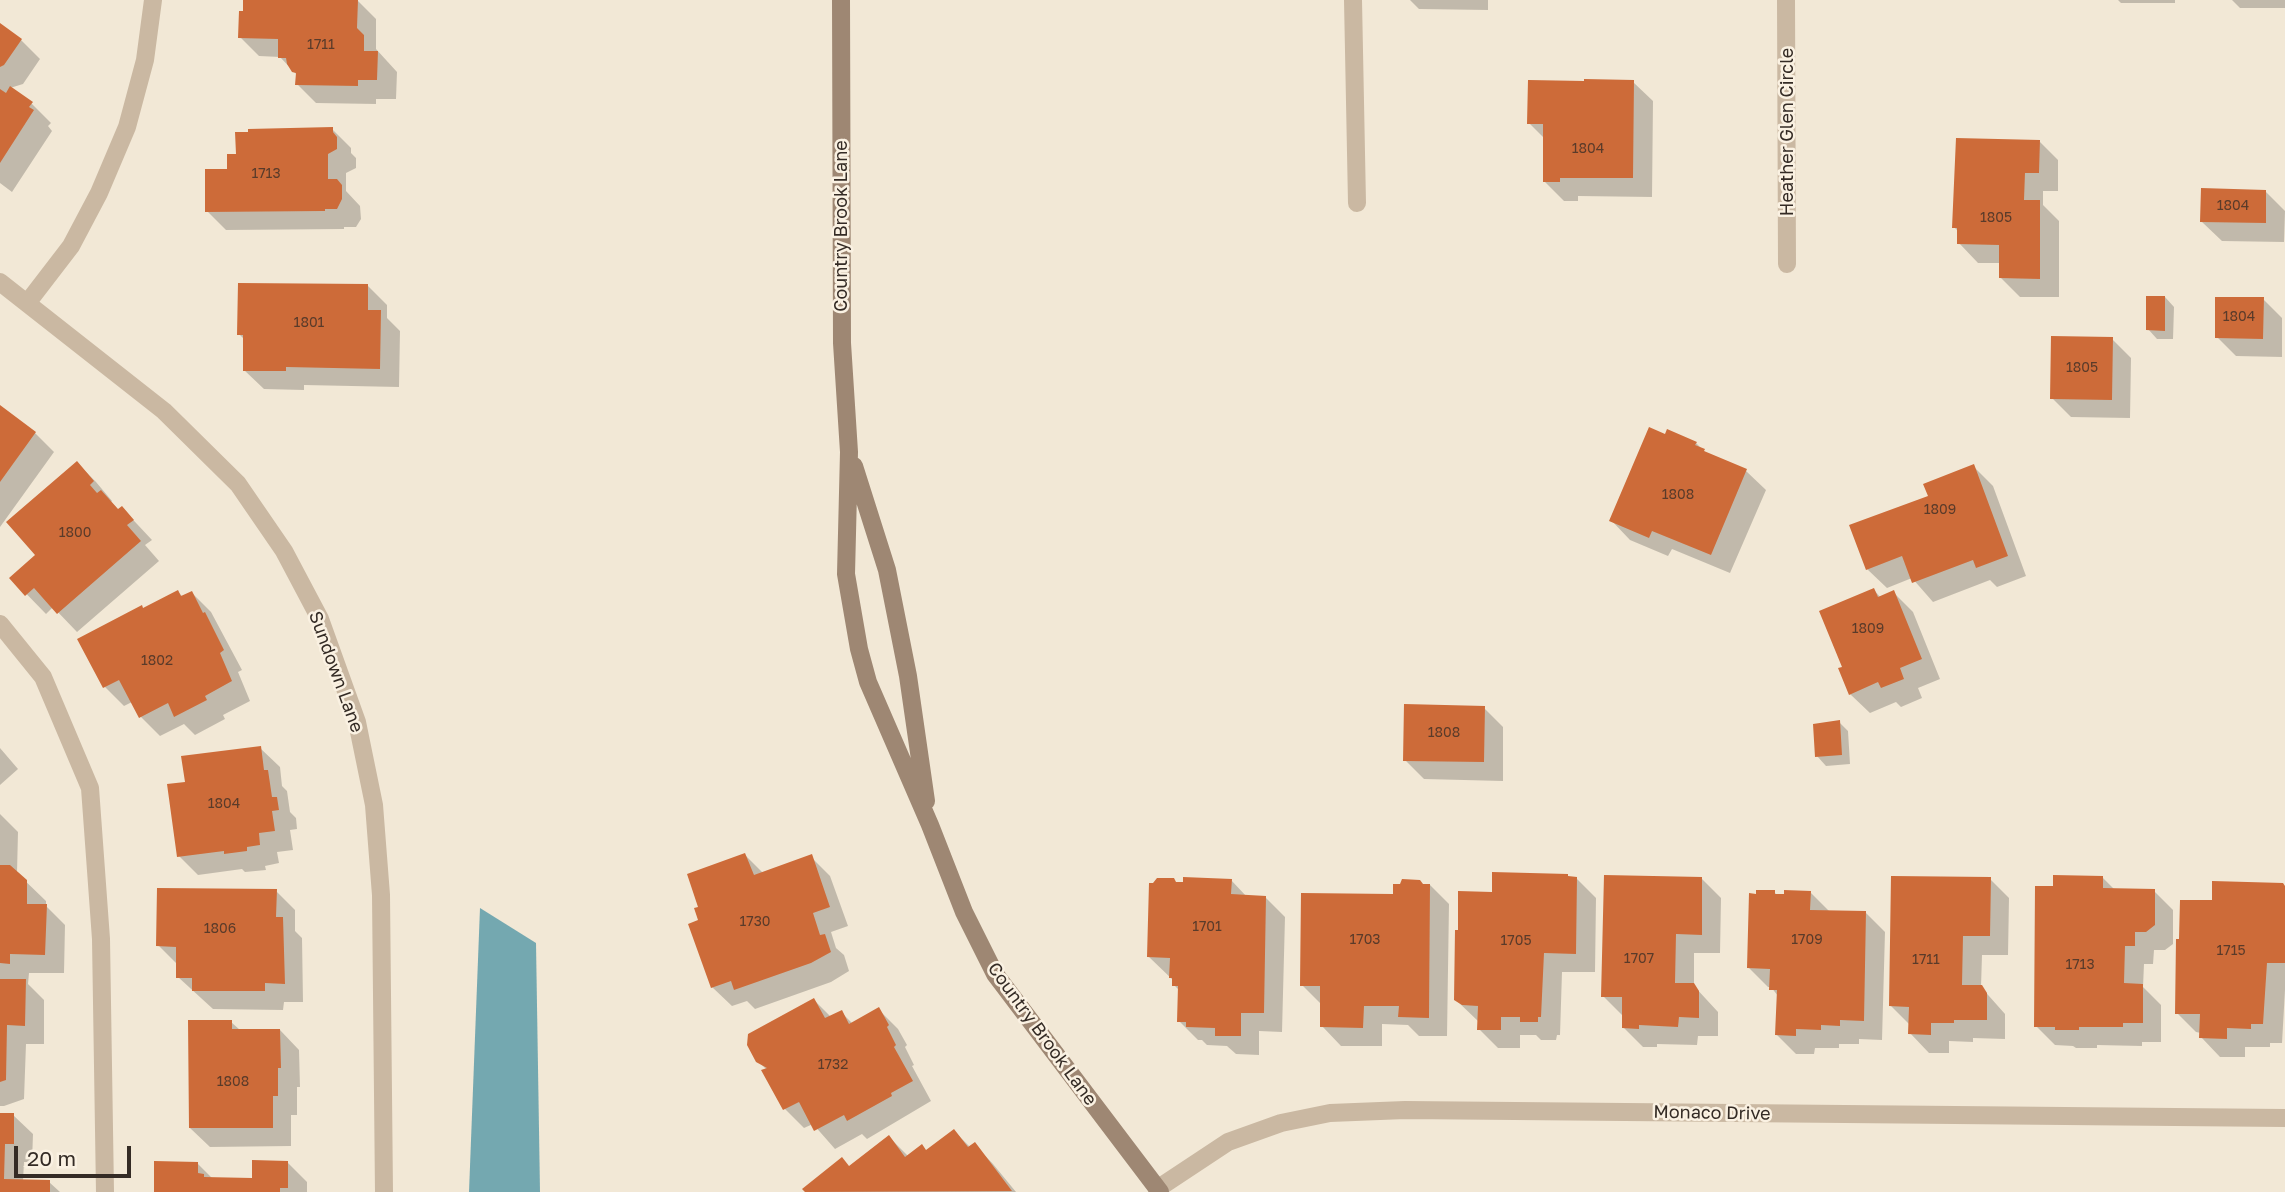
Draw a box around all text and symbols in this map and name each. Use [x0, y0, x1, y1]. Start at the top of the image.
house number: 1711 [307, 37, 335, 53]
street label: Heather Glen Circle [1776, 48, 1798, 216]
street label: Country Brook Lane [830, 140, 852, 312]
house number: 1804 [1572, 141, 1604, 157]
house number: 1713 [251, 166, 281, 182]
house number: 1804 [2217, 198, 2249, 214]
house number: 1805 [1980, 210, 2012, 226]
house number: 1804 [2223, 309, 2255, 325]
house number: 1801 [294, 315, 324, 331]
house number: 1805 [2066, 360, 2098, 376]
house number: 1808 [1662, 487, 1694, 503]
house number: 1809 [1924, 502, 1956, 518]
house number: 1800 [59, 525, 91, 541]
street label: Sundown Lane [304, 608, 368, 736]
house number: 1809 [1852, 621, 1884, 637]
house number: 1802 [141, 653, 173, 669]
house number: 1808 [1428, 725, 1460, 741]
house number: 1804 [208, 796, 240, 812]
house number: 1730 [739, 914, 771, 930]
house number: 1701 [1192, 919, 1222, 935]
house number: 1806 [204, 921, 236, 937]
house number: 1703 [1349, 932, 1381, 948]
house number: 1709 [1791, 932, 1823, 948]
house number: 1705 [1500, 933, 1532, 949]
house number: 1715 [2216, 943, 2246, 959]
house number: 1707 [1624, 951, 1654, 967]
house number: 1711 [1912, 952, 1940, 968]
house number: 1713 [2065, 957, 2095, 973]
street label: Country Brook Lane [983, 958, 1101, 1110]
house number: 1732 [818, 1057, 848, 1073]
house number: 1808 [217, 1074, 249, 1090]
street label: Monaco Drive [1653, 1101, 1771, 1125]
scale bar [18, 1132, 135, 1176]
text: 20 m [27, 1145, 76, 1171]

